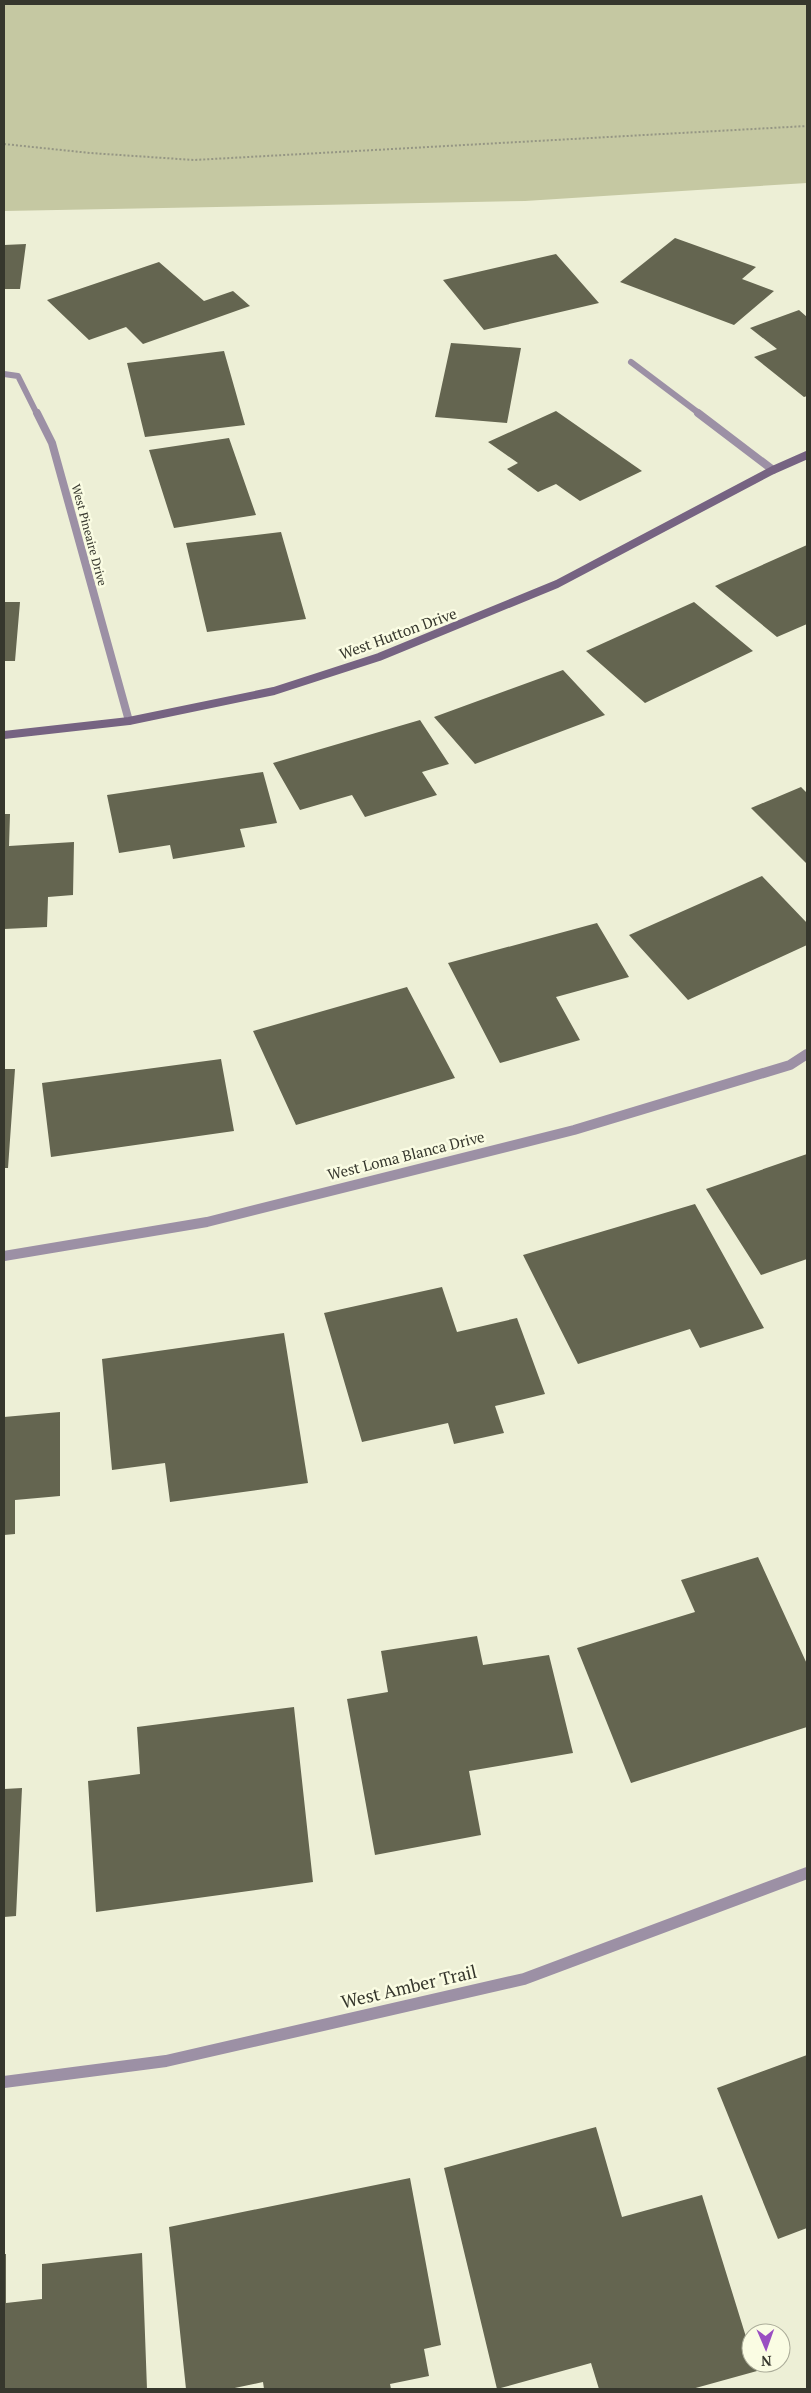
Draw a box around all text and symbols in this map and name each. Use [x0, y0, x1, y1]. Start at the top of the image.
street label: West Pineaire Drive [69, 482, 110, 587]
street label: West Hutton Drive [336, 603, 459, 664]
street label: West Loma Blanca Drive [325, 1126, 486, 1184]
street label: West Amber Trail [339, 1959, 479, 2013]
north arrow [741, 2323, 791, 2373]
text: N [760, 2352, 772, 2371]

